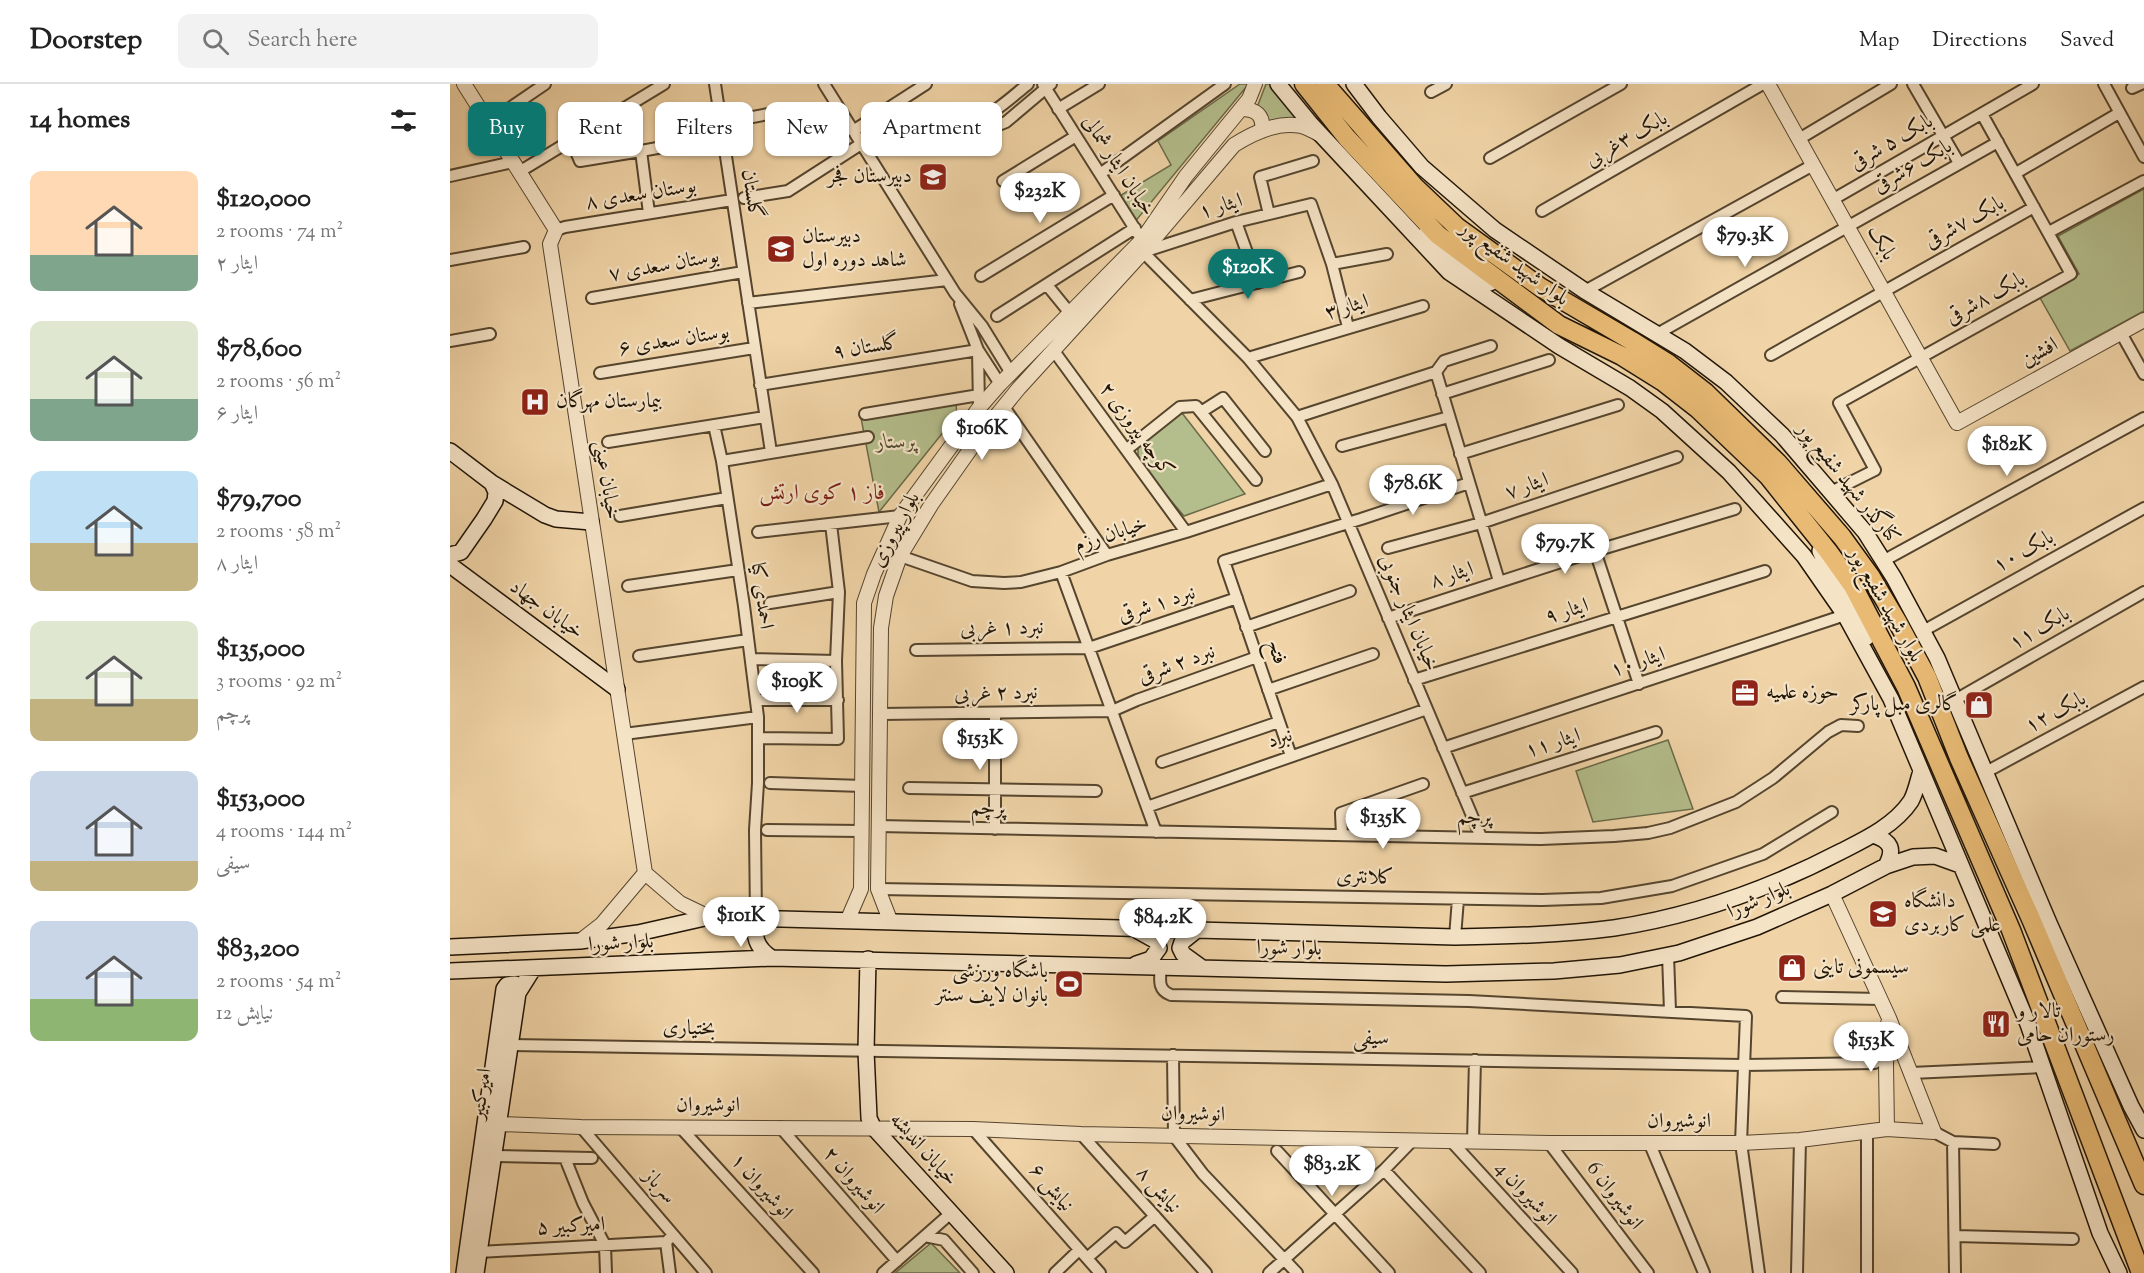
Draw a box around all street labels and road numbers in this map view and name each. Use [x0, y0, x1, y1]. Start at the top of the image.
street label: بابک ۳غربی [1580, 104, 1674, 176]
street label: بابک ۵ شرقی [1845, 107, 1939, 179]
street label: خیابان ایثار شمالی [1074, 109, 1162, 223]
street label: بابک ۶شرقی [1868, 132, 1958, 202]
street label: گلستان [732, 167, 770, 221]
street label: بوستان سعدی ۸ [583, 171, 699, 219]
street label: ایثار ۱ [1195, 186, 1247, 228]
street label: بابک ۷شرقی [1920, 189, 2010, 257]
street label: بلوار شهید شفیع پور [1450, 213, 1575, 316]
street label: بابک [1859, 220, 1903, 266]
street label: بوستان سعدی ۷ [606, 242, 722, 290]
street label: بابک ۸شرقی [1941, 265, 2031, 333]
street label: ایثار ۳ [1321, 287, 1373, 329]
street label: بوستان سعدی ۶ [616, 317, 732, 365]
street label: گلستان ۹ [831, 328, 901, 368]
street label: افشین [2016, 331, 2064, 375]
street label: کوچه پیروزی ۲ [1091, 376, 1181, 484]
street label: کنارگذر شهید شفیع پور [1786, 413, 1908, 553]
street label: خیابان عینی [585, 438, 627, 522]
street label: ایثار ۷ [1501, 466, 1553, 508]
street label: بلوار پیروزی [864, 487, 928, 573]
street label: خیابان رزم [1071, 509, 1152, 562]
street label: بابک ۱۰ [1988, 523, 2060, 581]
street label: بلوار شهید شفیع پور [1837, 540, 1930, 669]
street label: خیابان ایثار جنوبی [1370, 550, 1446, 676]
street label: ایثار ۸ [1426, 555, 1478, 597]
street label: احمدی کیا [741, 561, 781, 631]
street label: خیابان جهاد [503, 573, 589, 647]
street label: نبرد ۱ شرقی [1114, 578, 1200, 632]
street label: ایثار ۹ [1541, 591, 1593, 633]
street label: بابک ۱۱ [2004, 600, 2076, 658]
street label: نبرد ۱ غربی [960, 613, 1044, 645]
street label: فتح [1256, 635, 1294, 669]
street label: نبرد ۲ شرقی [1134, 637, 1220, 693]
street label: ایثار ۱۰ [1606, 640, 1670, 686]
street label: نبرد ۲ غربی [954, 678, 1038, 710]
street label: بابک ۱۲ [2020, 684, 2092, 742]
street label: نبرد [1263, 721, 1297, 757]
street label: ایثار ۱۱ [1522, 721, 1584, 767]
street label: پرچم [970, 794, 1008, 827]
street label: پرچم [1457, 803, 1494, 836]
street label: کلانتری [1336, 862, 1394, 894]
street label: بلوار شورا [1723, 875, 1795, 927]
street label: بلوار شورا [587, 927, 655, 961]
street label: بلوار شورا [1256, 933, 1322, 965]
street label: بختیاری [662, 1014, 716, 1044]
street label: سیفی [1353, 1024, 1389, 1054]
street label: امیرکبیر [463, 1066, 501, 1124]
street label: انوشیروان [676, 1091, 740, 1121]
street label: انوشیروان [1161, 1099, 1225, 1131]
street label: خیابان اندیشه [882, 1106, 964, 1194]
street label: انوشیروان [1647, 1107, 1711, 1137]
street label: انوشیروان ۲ [815, 1141, 891, 1221]
street label: انوشیروان ۱ [723, 1147, 799, 1227]
street label: انوشیروان 4 [1487, 1155, 1563, 1233]
street label: انوشیروان 6 [1578, 1155, 1650, 1237]
street label: نیایش ۶ [1021, 1157, 1081, 1219]
street label: نیایش ۸ [1128, 1159, 1188, 1221]
street label: سرباز [634, 1161, 683, 1211]
street label: امیرکبیر ۵ [536, 1210, 606, 1244]

